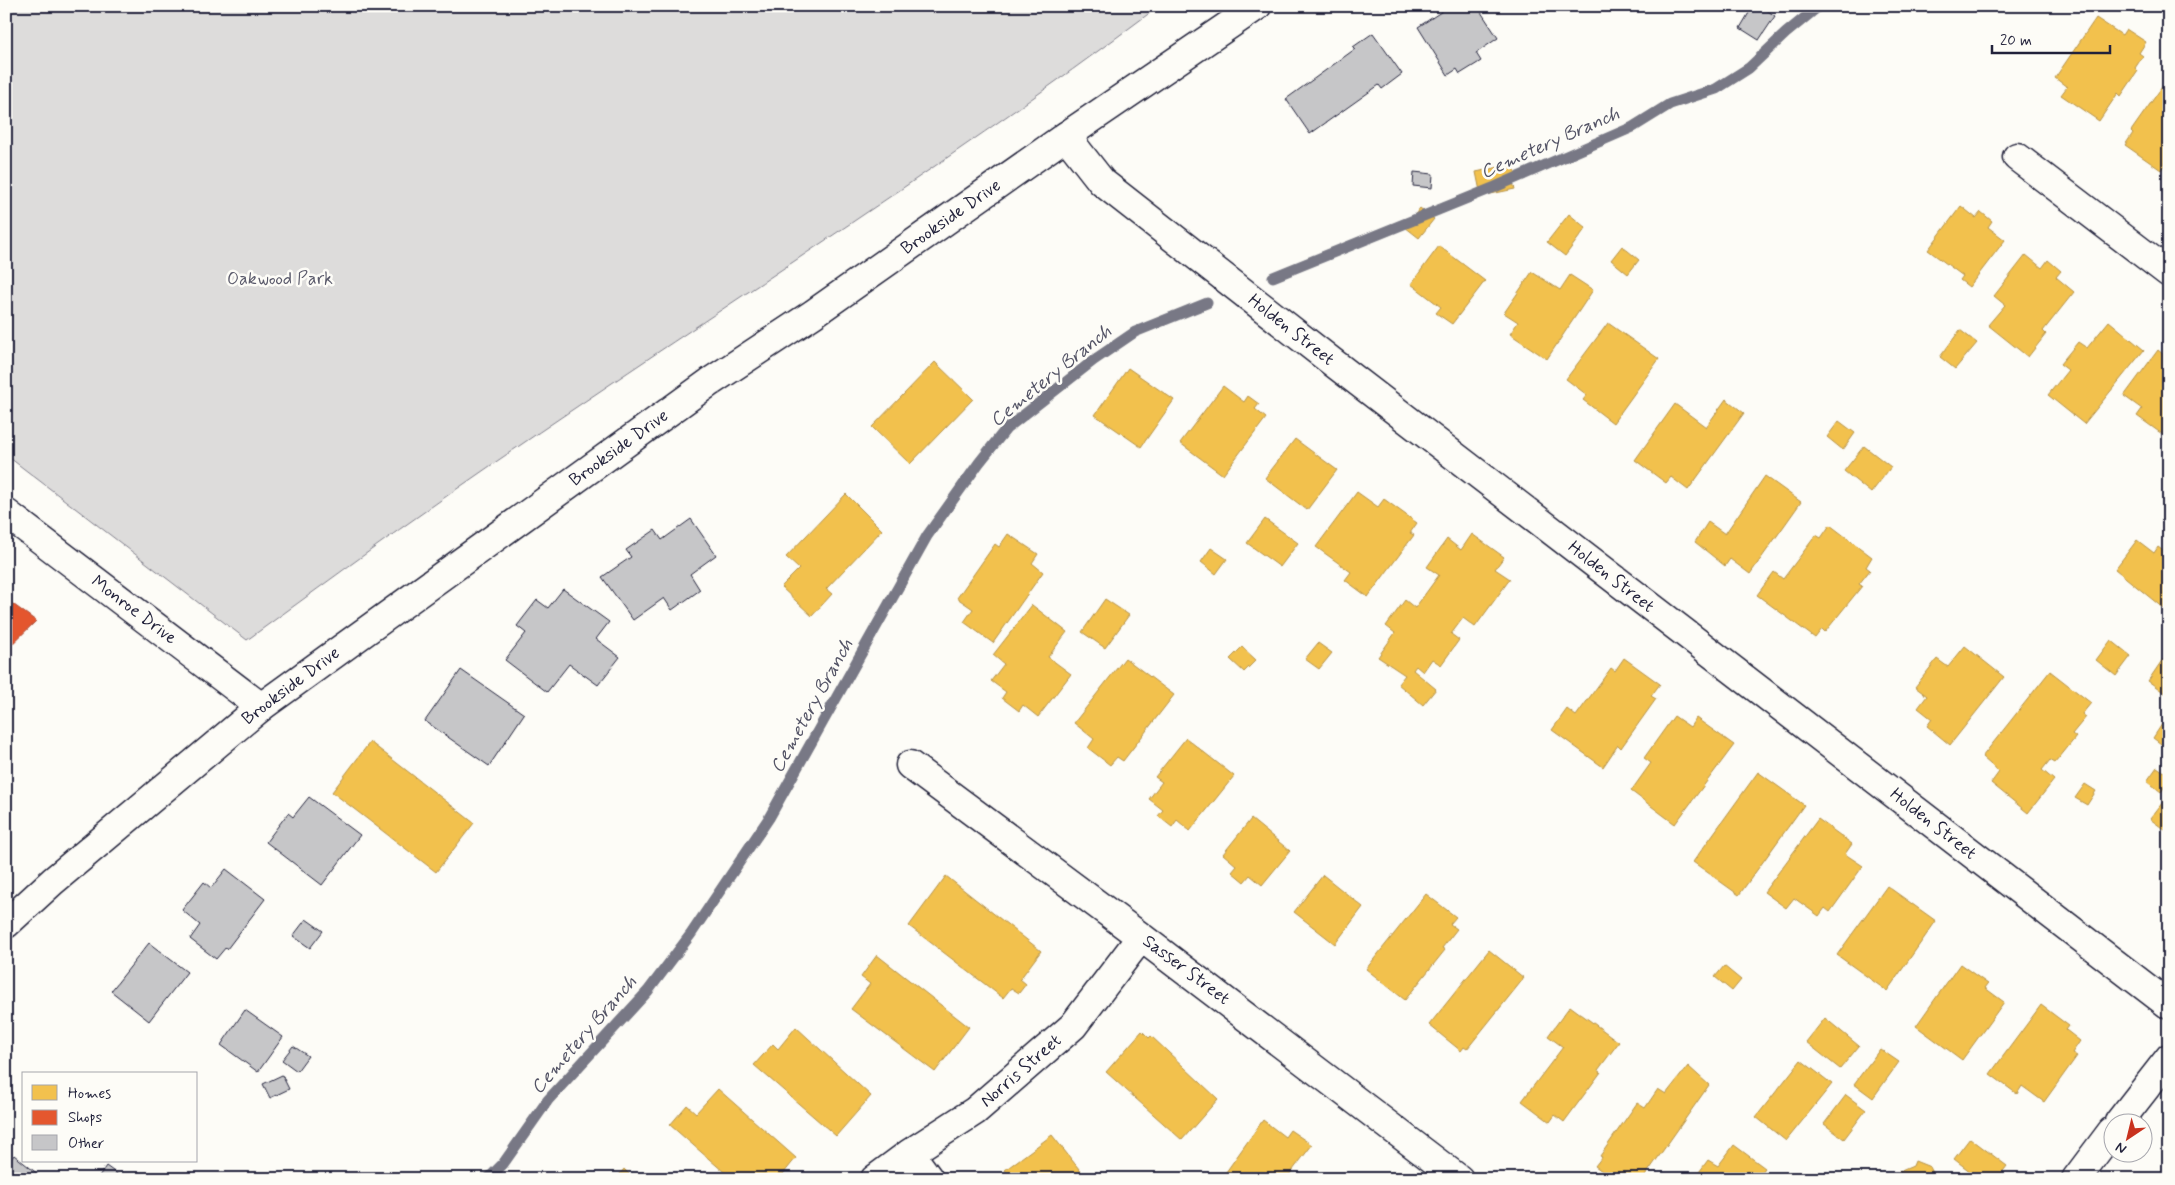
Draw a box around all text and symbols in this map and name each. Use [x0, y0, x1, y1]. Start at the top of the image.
scale bar [1992, 22, 2110, 54]
text: 20 m [2000, 31, 2032, 51]
water label: Cemetery Branch [1477, 101, 1624, 185]
street label: Brookside Drive [896, 174, 1006, 260]
park label: Oakwood Park [227, 267, 333, 291]
street label: Holden Street [1243, 289, 1340, 372]
water label: Cemetery Branch [985, 319, 1117, 433]
street label: Brookside Drive [565, 404, 673, 492]
street label: Holden Street [1563, 536, 1660, 619]
street label: Monroe Drive [86, 570, 182, 650]
water label: Cemetery Branch [765, 634, 859, 777]
street label: Brookside Drive [237, 641, 345, 731]
street label: Holden Street [1885, 783, 1982, 866]
street label: Sasser Street [1137, 929, 1235, 1011]
water label: Cemetery Branch [525, 970, 643, 1100]
street label: Norris Street [975, 1029, 1067, 1113]
legend [22, 1072, 198, 1162]
text: Homes [68, 1084, 111, 1104]
text: Shops [68, 1108, 103, 1128]
north arrow [2102, 1112, 2152, 1162]
text: Other [68, 1134, 104, 1154]
text: N [2112, 1138, 2130, 1158]

